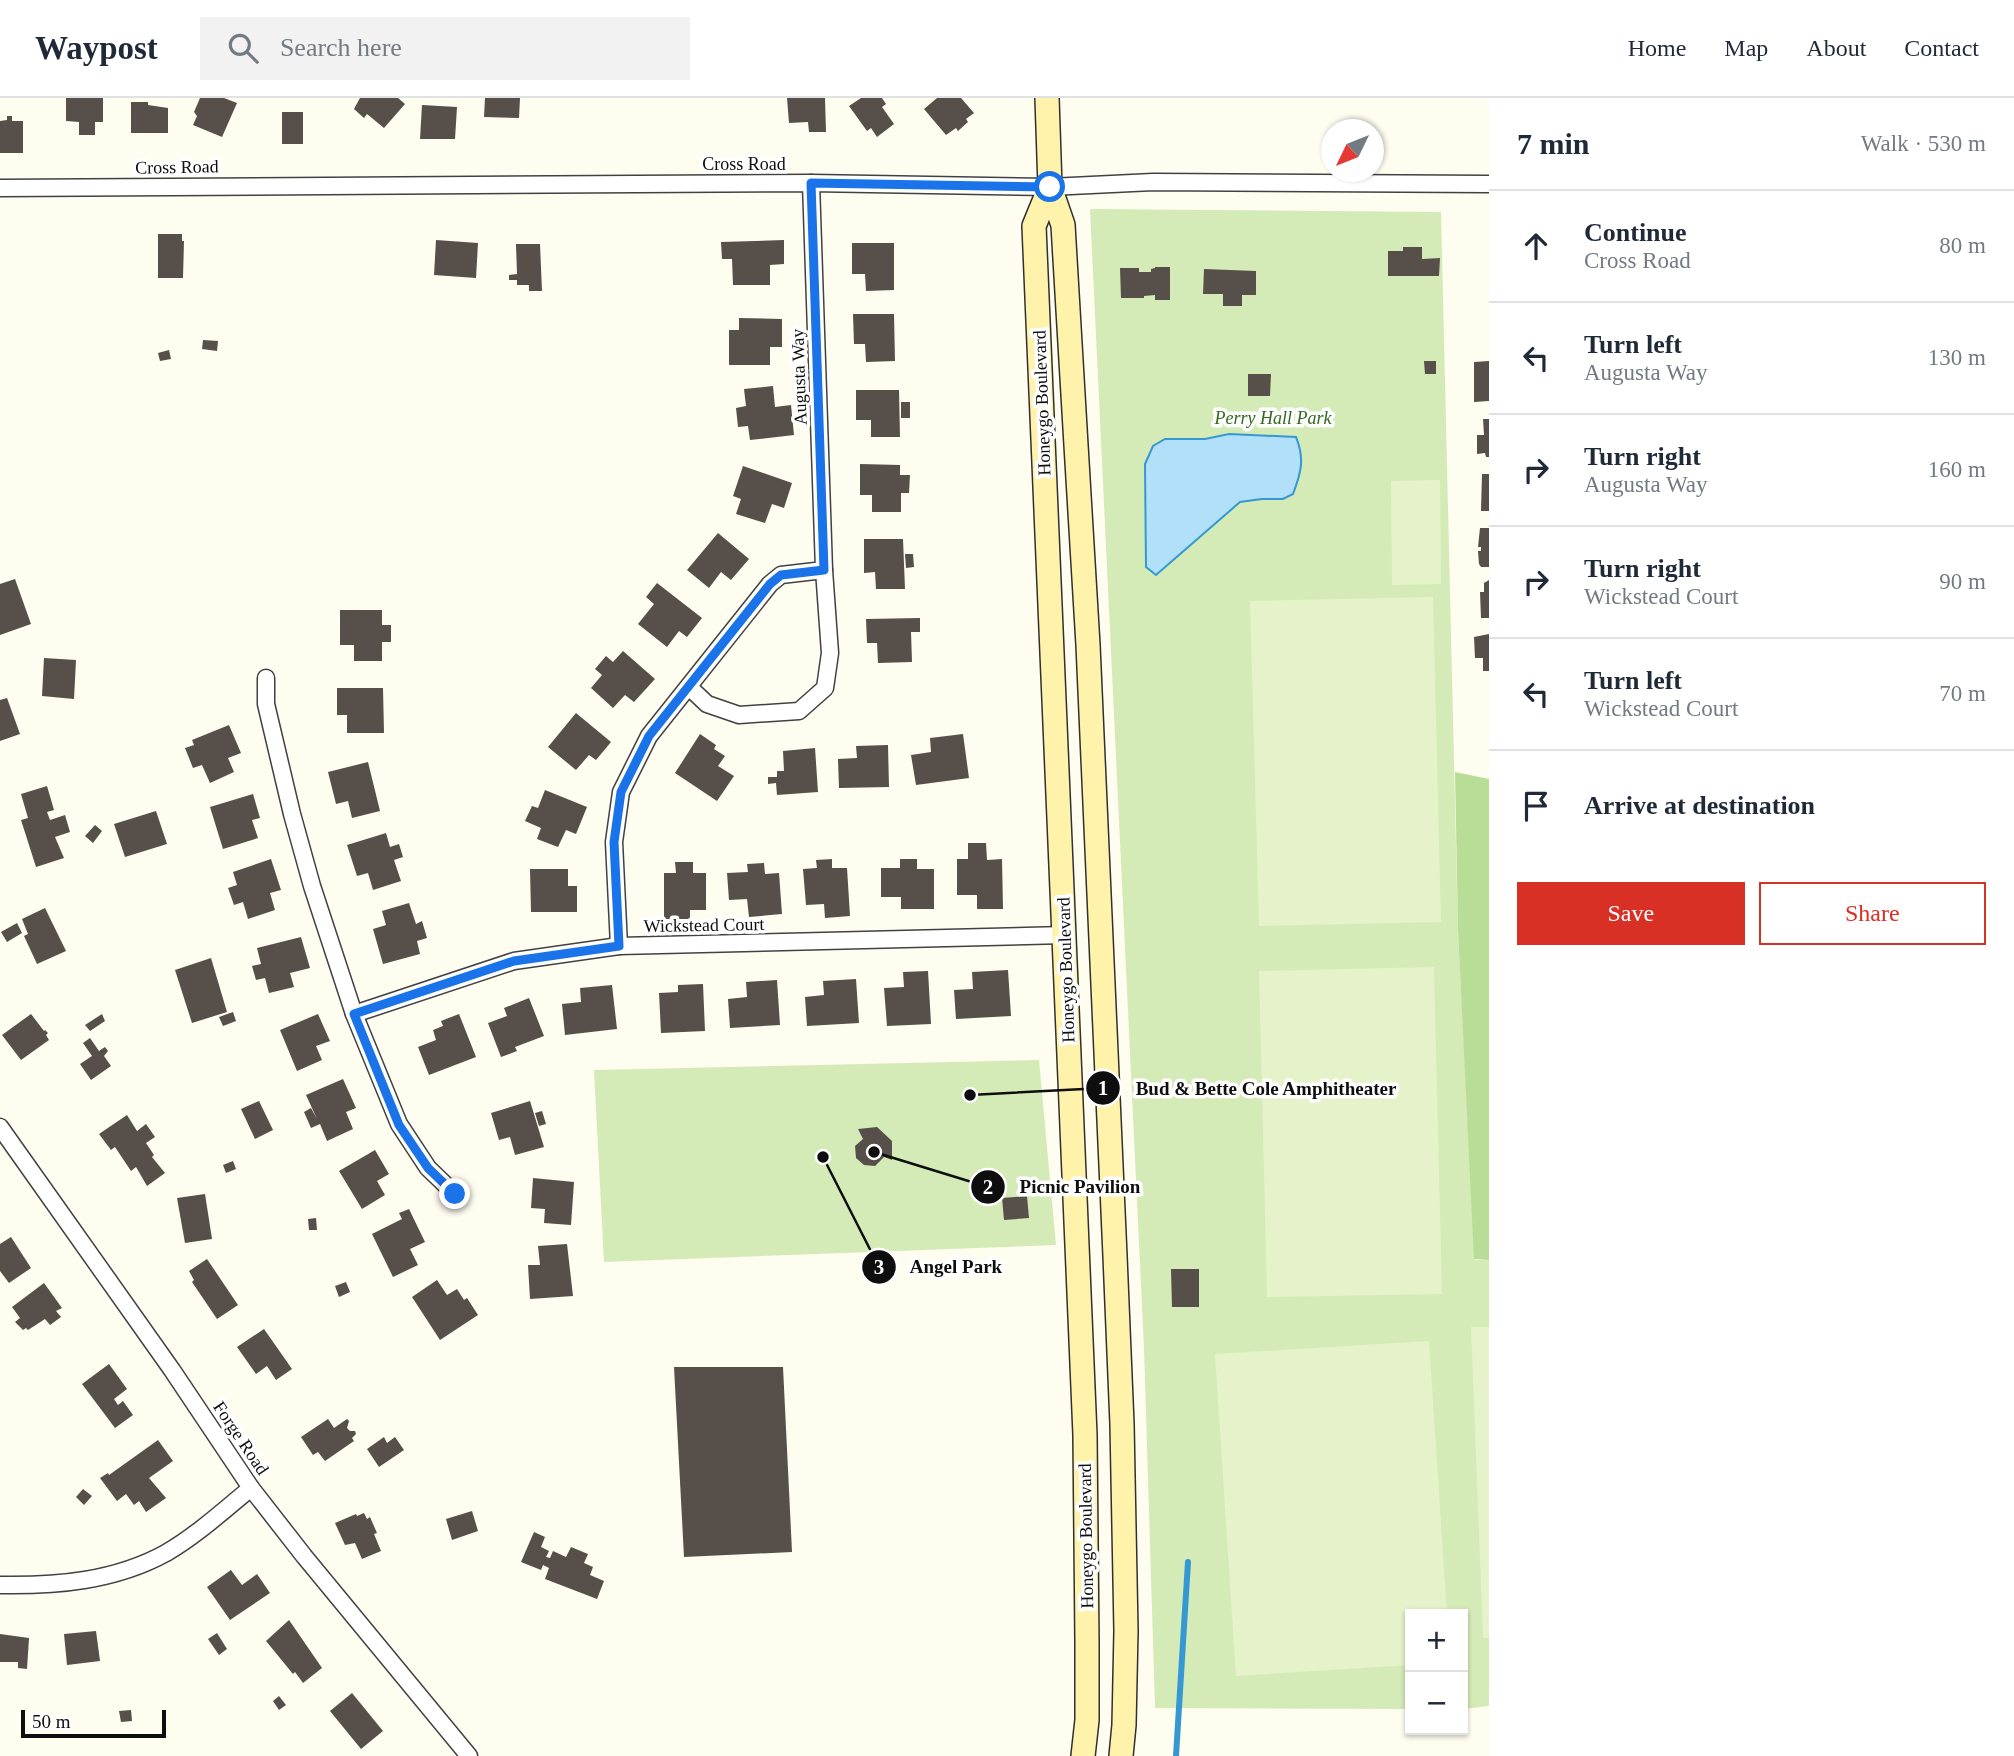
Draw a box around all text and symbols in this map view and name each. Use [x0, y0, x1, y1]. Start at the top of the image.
search box [200, 17, 690, 80]
icon: search [224, 29, 262, 67]
text: Waypost [35, 30, 158, 66]
text: Search here [280, 33, 402, 62]
text: Home [1628, 35, 1686, 61]
text: Map [1724, 35, 1768, 61]
text: About [1806, 35, 1866, 61]
text: Contact [1904, 35, 1979, 61]
north arrow [1321, 119, 1384, 182]
text: 7 min [1517, 127, 1590, 160]
text: Walk · 530 m [1861, 131, 1986, 156]
street label: Cross Road [702, 154, 786, 174]
street label: Cross Road [135, 156, 219, 178]
route start [1034, 171, 1065, 202]
text: Continue [1584, 218, 1687, 247]
icon: ahead [1517, 227, 1555, 265]
text: 80 m [1939, 233, 1986, 258]
text: Cross Road [1584, 248, 1691, 273]
street label: Augusta Way [787, 328, 811, 426]
street label: Honeygo Boulevard [1029, 330, 1055, 476]
text: Turn left [1584, 330, 1682, 359]
icon: left [1517, 339, 1555, 377]
text: 130 m [1928, 345, 1986, 370]
text: Augusta Way [1584, 360, 1708, 385]
park label: Perry Hall Park [1214, 408, 1332, 428]
text: Turn right [1584, 442, 1701, 471]
icon: right [1517, 451, 1555, 489]
text: 160 m [1928, 457, 1986, 482]
text: Augusta Way [1584, 472, 1708, 497]
text: Turn right [1584, 554, 1701, 583]
icon: right [1517, 563, 1555, 601]
text: 90 m [1939, 569, 1986, 594]
text: Wickstead Court [1584, 584, 1738, 609]
text: Turn left [1584, 666, 1682, 695]
icon: left [1517, 675, 1555, 713]
text: 70 m [1939, 681, 1986, 706]
text: Wickstead Court [1584, 696, 1738, 721]
icon: arrive [1517, 787, 1555, 825]
text: Arrive at destination [1584, 791, 1815, 820]
button: Save [1517, 882, 1745, 945]
button: Share [1759, 882, 1986, 945]
street label: Honeygo Boulevard [1053, 897, 1079, 1043]
street label: Wickstead Court [643, 914, 765, 936]
callout: Bud & Bette Cole Amphitheater [1086, 1068, 1411, 1108]
text: 1 [1098, 1076, 1108, 1100]
text: Bud & Bette Cole Amphitheater [1136, 1078, 1397, 1099]
callout: Picnic Pavilion [971, 1167, 1155, 1207]
text: 2 [983, 1175, 993, 1199]
text: Picnic Pavilion [1020, 1176, 1141, 1197]
route end [439, 1178, 470, 1209]
callout: Angel Park [861, 1247, 1017, 1287]
text: 3 [874, 1255, 884, 1279]
text: Angel Park [910, 1256, 1003, 1277]
street label: Forge Road [209, 1398, 273, 1478]
street label: Honeygo Boulevard [1075, 1463, 1097, 1609]
map controls [1405, 1609, 1468, 1735]
button: + [1405, 1609, 1468, 1672]
button: − [1405, 1672, 1468, 1735]
scale bar [21, 1707, 166, 1739]
text: 50 m [32, 1711, 71, 1732]

